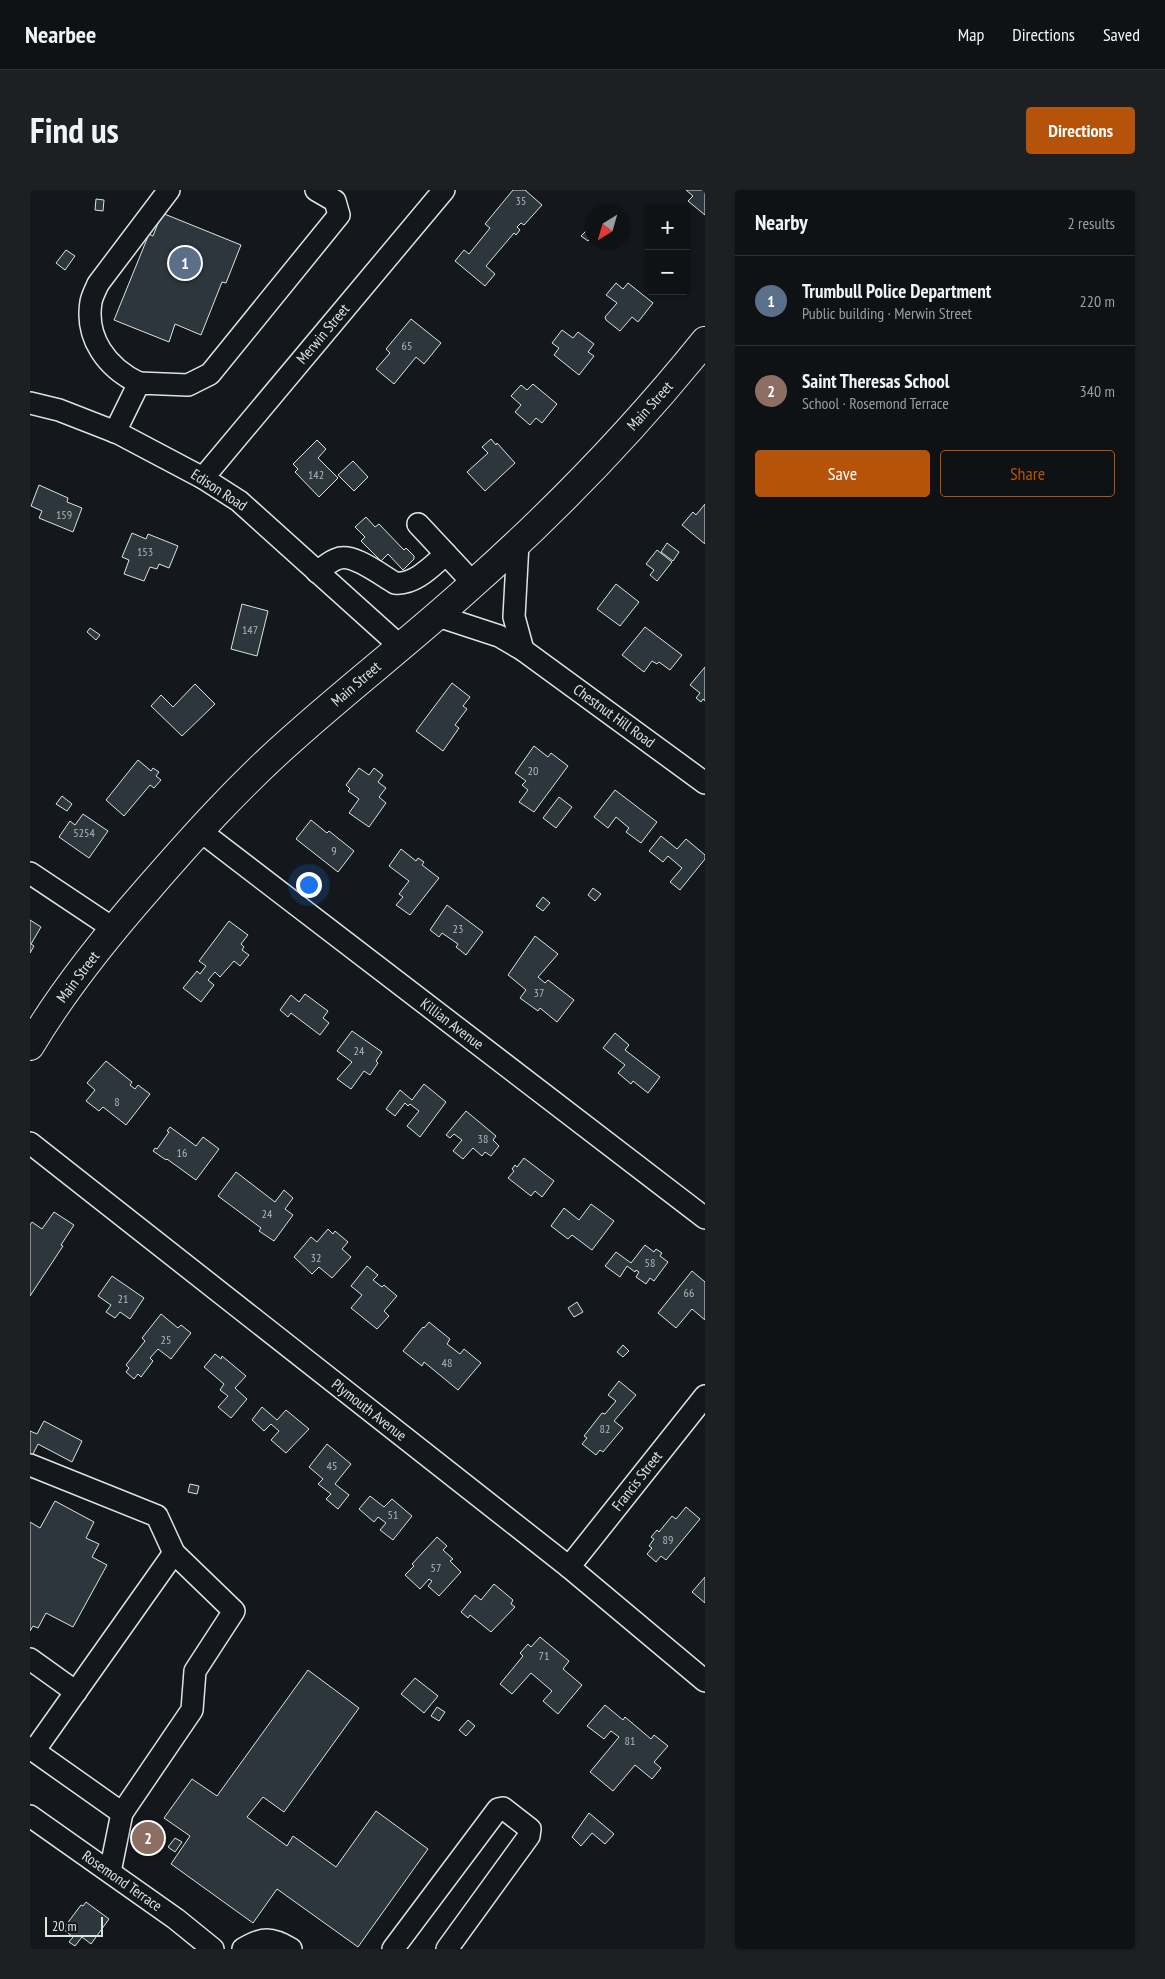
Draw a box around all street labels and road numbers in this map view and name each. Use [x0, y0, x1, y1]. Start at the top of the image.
street label: Merwin Street [292, 300, 353, 368]
street label: Main Street [623, 377, 677, 434]
street label: Edison Road [188, 464, 251, 515]
street label: Main Street [327, 657, 384, 710]
street label: Chestnut Hill Road [570, 680, 659, 752]
street label: Main Street [52, 947, 103, 1006]
street label: Killian Avenue [417, 994, 488, 1054]
street label: Plymouth Avenue [328, 1374, 411, 1445]
street label: Francis Street [607, 1447, 666, 1514]
street label: Rosemond Terrace [79, 1846, 166, 1915]

